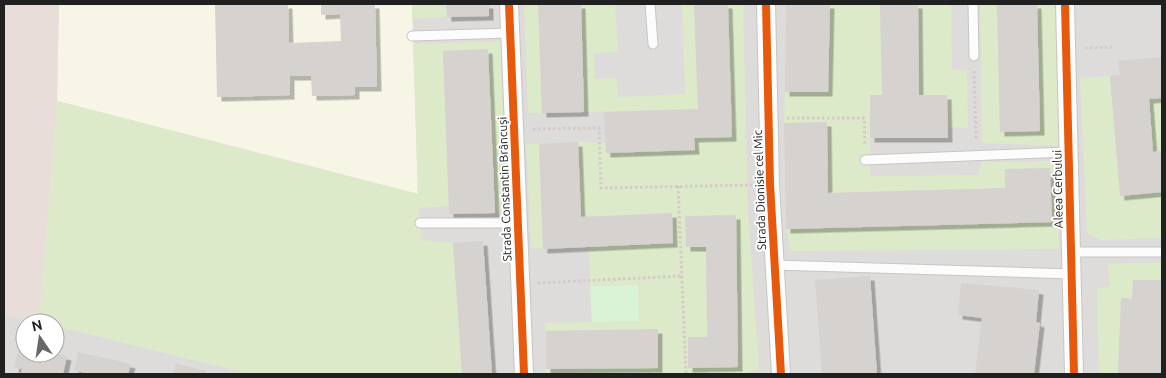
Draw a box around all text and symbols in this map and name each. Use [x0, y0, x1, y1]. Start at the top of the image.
street label: Strada Constantin Brâncuși [495, 116, 514, 262]
street label: Strada Dionisie cel Mic [751, 129, 768, 250]
street label: Aleea Cerbului [1050, 150, 1065, 228]
north arrow [15, 313, 65, 363]
text: N [30, 316, 44, 334]

